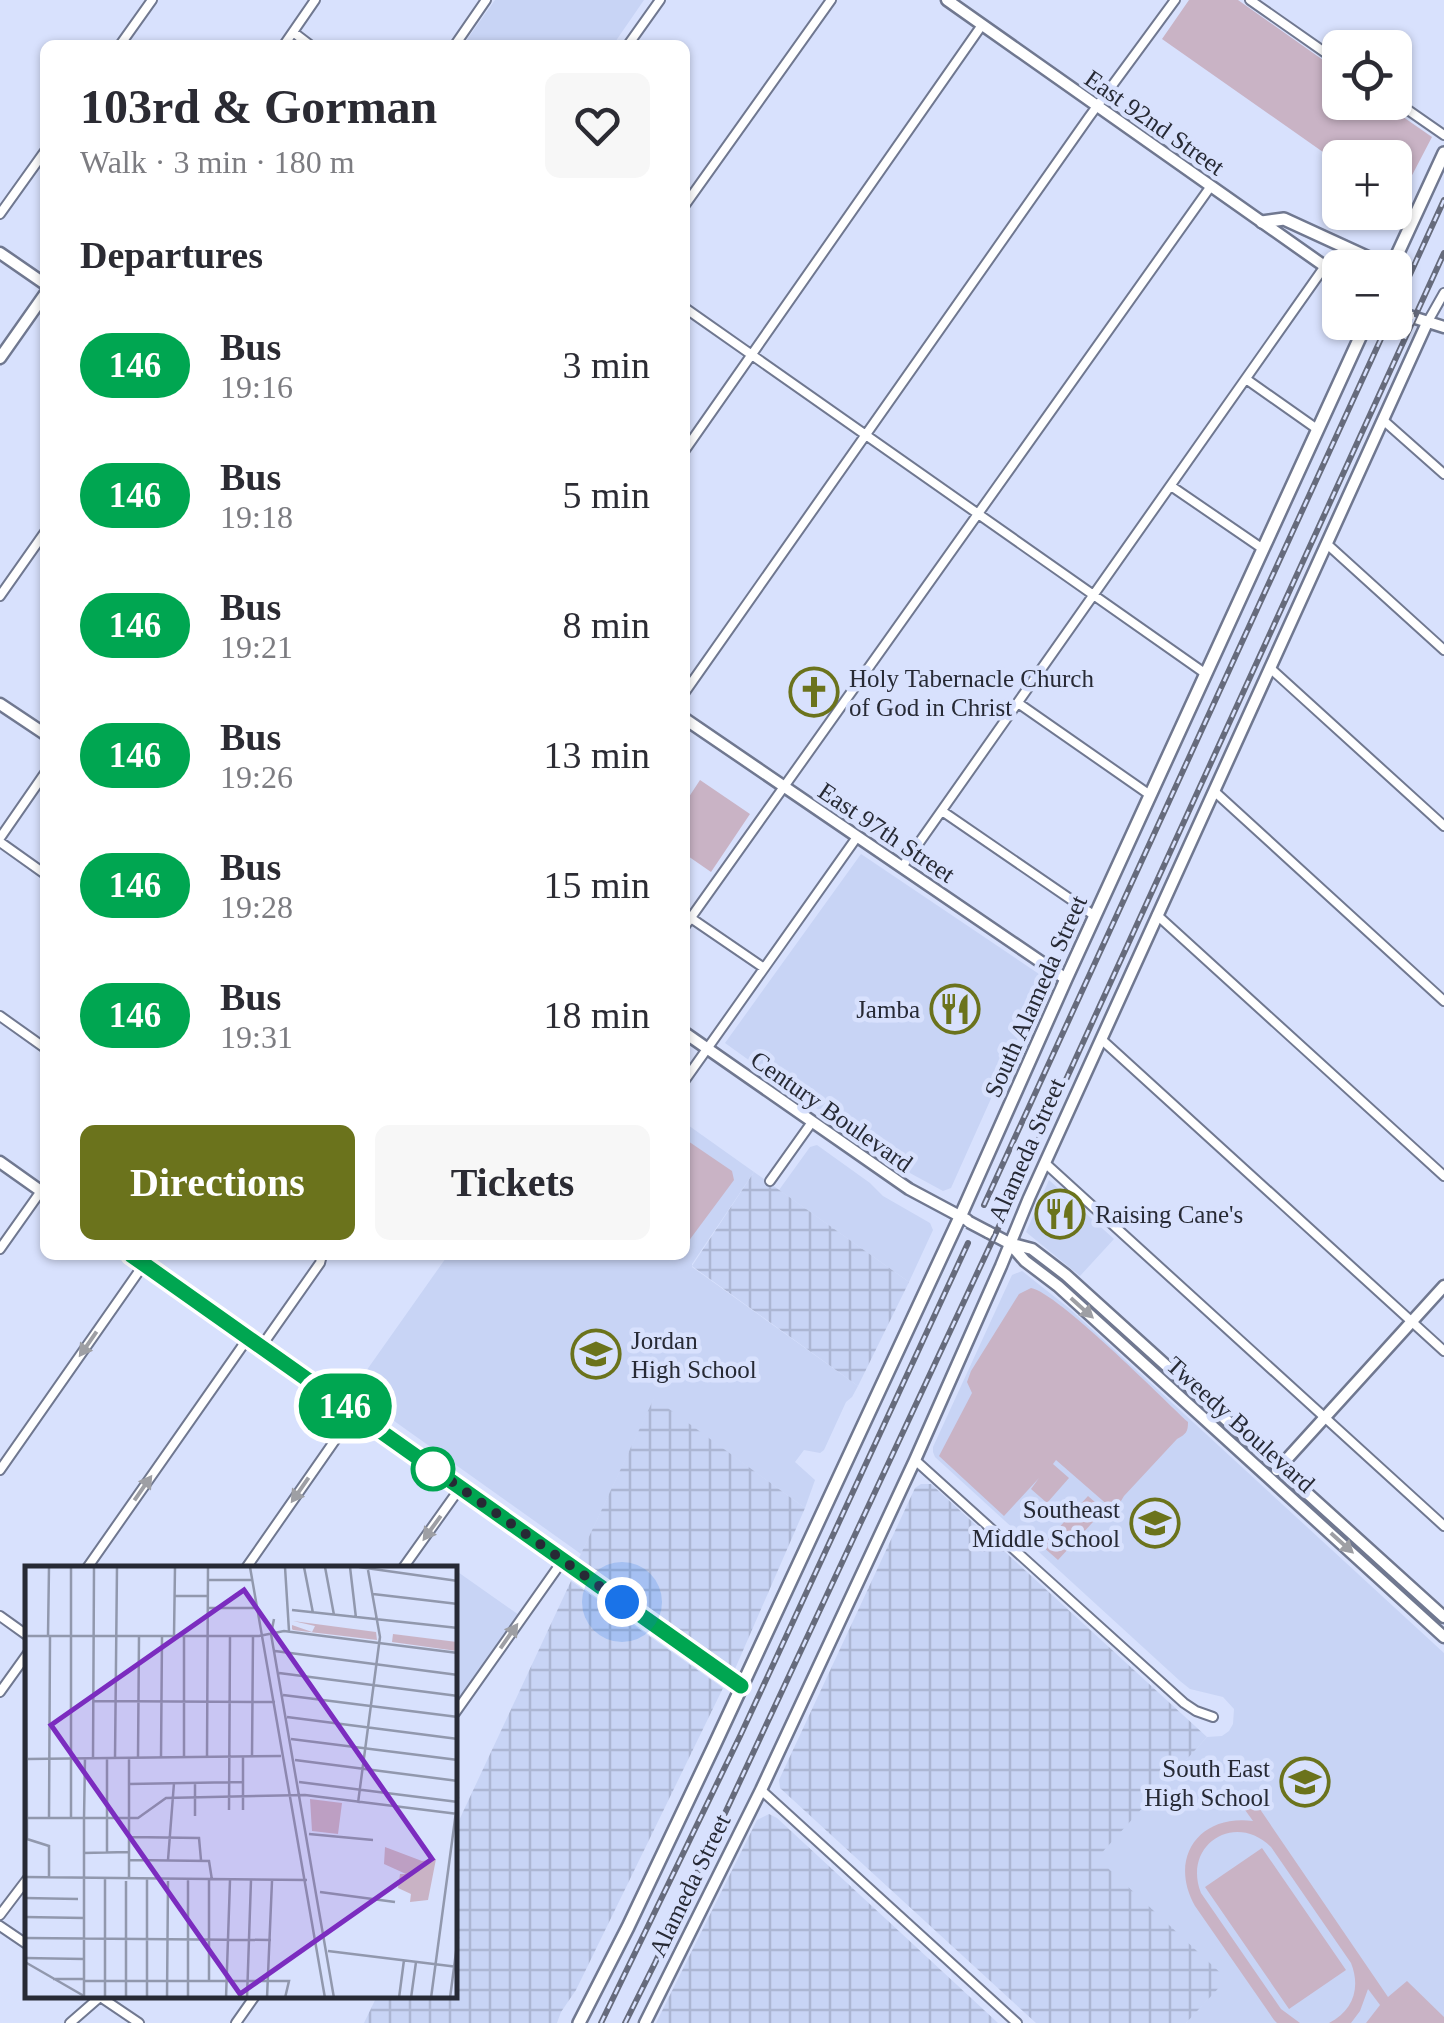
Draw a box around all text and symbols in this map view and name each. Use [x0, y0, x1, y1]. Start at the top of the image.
map controls [1322, 30, 1412, 340]
button: locate [1322, 30, 1412, 120]
street label: East 92nd Street [1080, 64, 1230, 180]
button: heart [545, 73, 650, 178]
text: 103rd & Gorman [80, 80, 437, 133]
button: + [1322, 140, 1412, 230]
text: Walk · 3 min · 180 m [80, 144, 355, 180]
text: Departures [80, 234, 263, 276]
button: − [1322, 250, 1412, 340]
text: Bus [220, 326, 281, 368]
text: 3 min [562, 344, 650, 386]
text: 146 [109, 346, 161, 385]
text: 19:16 [220, 369, 293, 405]
text: Bus [220, 456, 281, 498]
text: 5 min [562, 474, 650, 516]
text: 146 [109, 476, 161, 515]
text: 19:18 [220, 499, 293, 535]
text: Bus [220, 586, 281, 628]
text: 8 min [562, 604, 650, 646]
text: 146 [109, 606, 161, 645]
text: 19:21 [220, 629, 293, 665]
place label: Holy Tabernacle Church of God in Christ [849, 665, 1094, 721]
church icon: Holy Tabernacle Church of God in Christ [788, 666, 840, 718]
text: Bus [220, 716, 281, 758]
text: 13 min [543, 734, 650, 776]
text: 146 [109, 736, 161, 775]
text: 19:26 [220, 759, 293, 795]
street label: East 97th Street [814, 777, 960, 888]
text: Bus [220, 846, 281, 888]
text: 15 min [543, 864, 650, 906]
text: 146 [109, 866, 161, 905]
text: 19:28 [220, 889, 293, 925]
street label: South Alameda Street [979, 891, 1092, 1101]
text: Bus [220, 976, 281, 1018]
restaurant icon: Jamba [929, 983, 981, 1035]
text: 18 min [543, 994, 650, 1036]
text: 146 [109, 996, 161, 1035]
place label: Jamba [856, 996, 920, 1023]
text: 19:31 [220, 1019, 293, 1055]
street label: Century Boulevard [746, 1046, 918, 1178]
street label: Alameda Street [983, 1074, 1070, 1226]
button: Directions [80, 1125, 355, 1240]
button: Tickets [375, 1125, 650, 1240]
restaurant icon: Raising Cane's [1034, 1188, 1086, 1240]
place label: Raising Cane's [1095, 1201, 1243, 1228]
one-way arrow [1069, 1296, 1094, 1318]
place label: Jordan High School [631, 1327, 757, 1383]
school or university icon: Jordan High School [570, 1328, 622, 1380]
one-way arrow [79, 1331, 98, 1357]
street label: Tweedy Boulevard [1161, 1351, 1320, 1498]
line badge: 146 [288, 1374, 402, 1438]
text: 146 [319, 1387, 371, 1426]
unlabelled marker [412, 1448, 454, 1490]
one-way arrow [133, 1475, 152, 1501]
one-way arrow [291, 1477, 310, 1504]
place label: Southeast Middle School [972, 1496, 1120, 1552]
school or university icon: Southeast Middle School [1129, 1497, 1181, 1549]
one-way arrow [423, 1515, 442, 1541]
one-way arrow [1329, 1532, 1354, 1554]
inset map [25, 1566, 458, 1998]
your location [597, 1577, 647, 1627]
one-way arrow [499, 1623, 518, 1650]
place label: South East High School [1144, 1755, 1270, 1811]
school or university icon: South East High School [1279, 1756, 1331, 1808]
street label: Alameda Street [643, 1810, 736, 1961]

